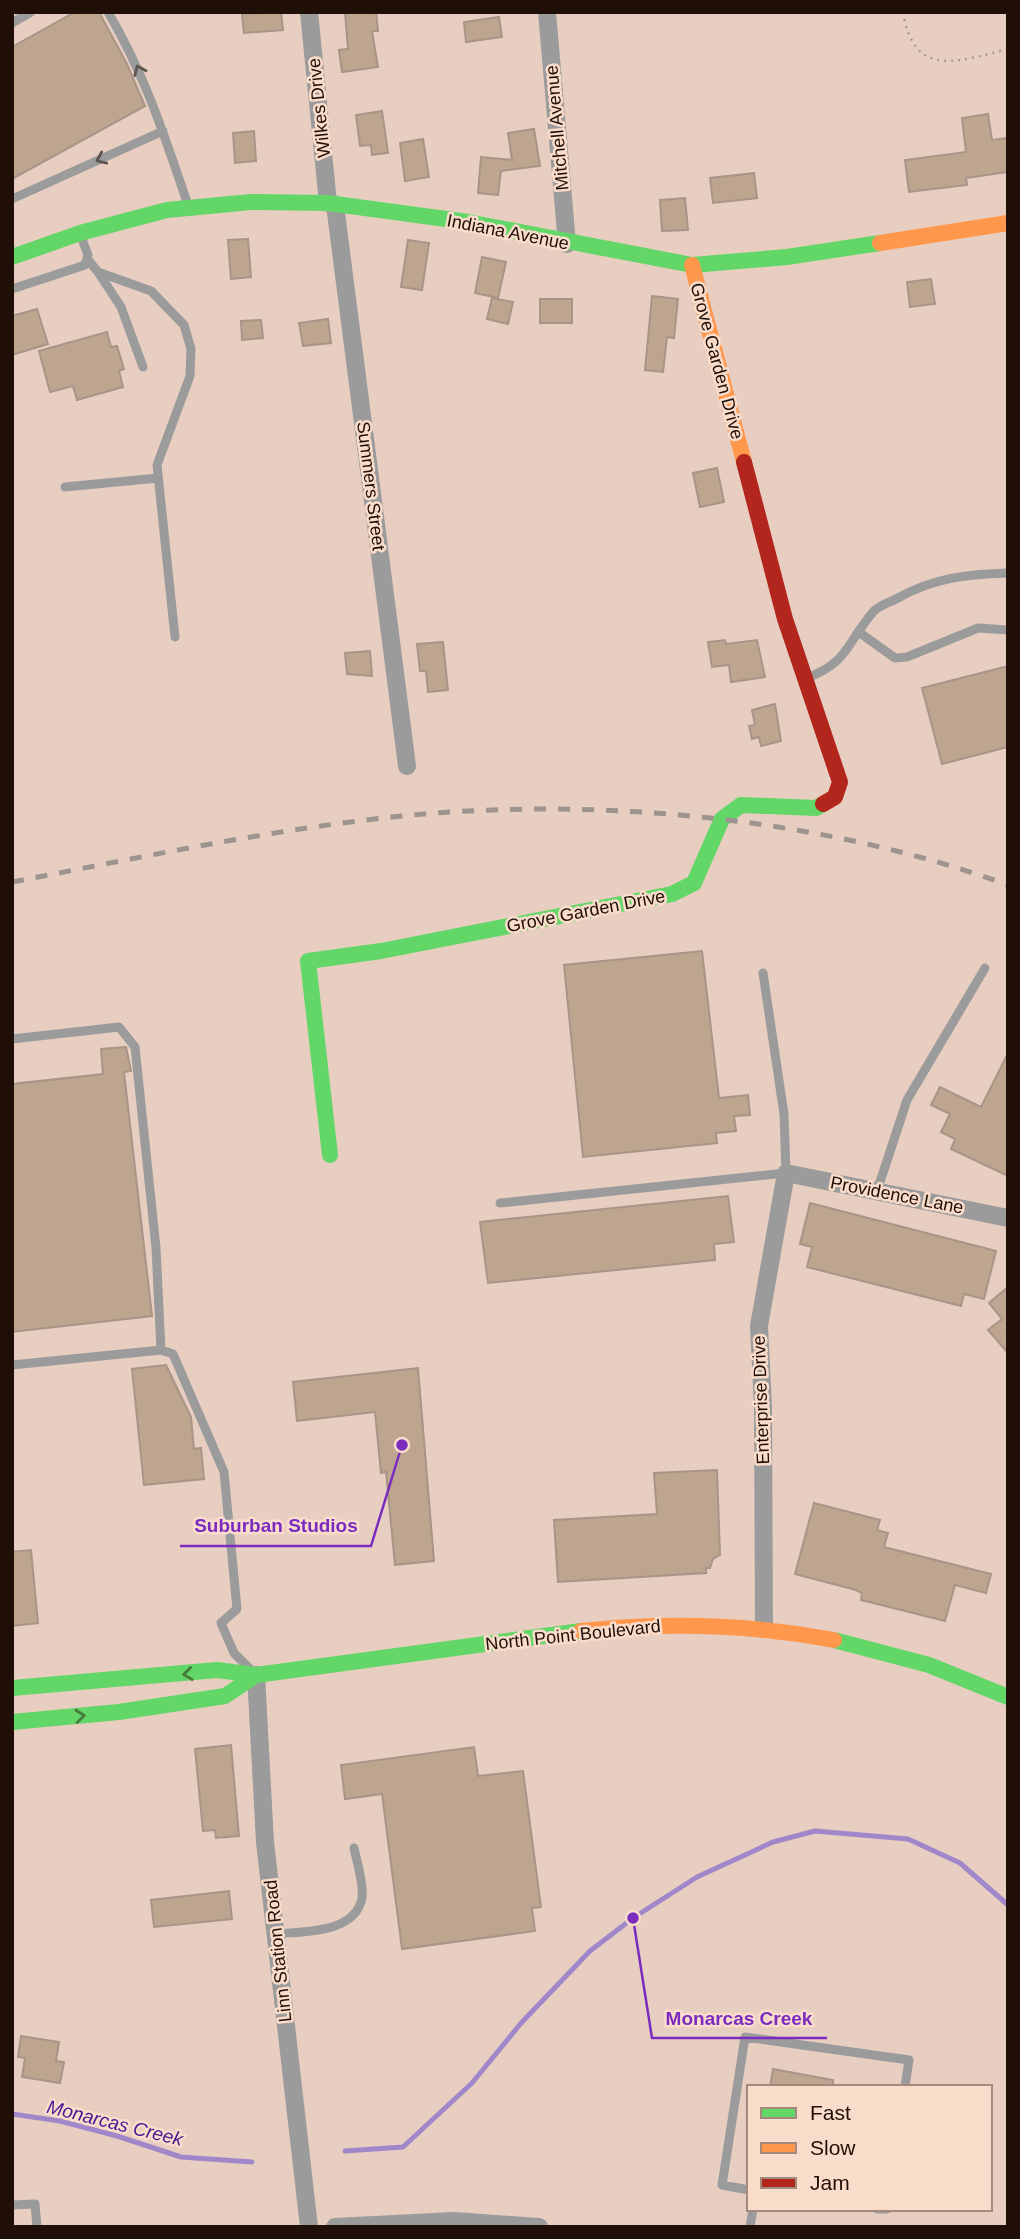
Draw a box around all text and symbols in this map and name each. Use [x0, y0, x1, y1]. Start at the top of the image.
street label: Wilkes Drive [304, 57, 334, 159]
street label: Mitchell Avenue [542, 64, 572, 192]
one-way arrow [133, 65, 147, 77]
one-way arrow [96, 151, 108, 165]
street label: Indiana Avenue [445, 210, 571, 254]
street label: Grove Garden Drive [686, 281, 748, 441]
street label: Summers Street [353, 420, 389, 552]
street label: Grove Garden Drive [505, 886, 667, 936]
street label: Providence Lane [829, 1172, 965, 1218]
street label: Enterprise Drive [749, 1335, 773, 1465]
callout: Suburban Studios [180, 1506, 371, 1546]
text: Suburban Studios [194, 1515, 358, 1536]
street label: North Point Boulevard [484, 1616, 662, 1654]
one-way arrow [182, 1667, 194, 1682]
one-way arrow [74, 1709, 86, 1724]
street label: Linn Station Road [261, 1879, 295, 2023]
callout: Monarcas Creek [652, 1998, 827, 2038]
text: Monarcas Creek [666, 2008, 813, 2029]
legend [747, 2085, 992, 2211]
water label: Monarcas Creek [45, 2096, 187, 2150]
text: Fast [810, 2101, 851, 2124]
text: Slow [810, 2136, 856, 2159]
text: Jam [810, 2171, 850, 2194]

